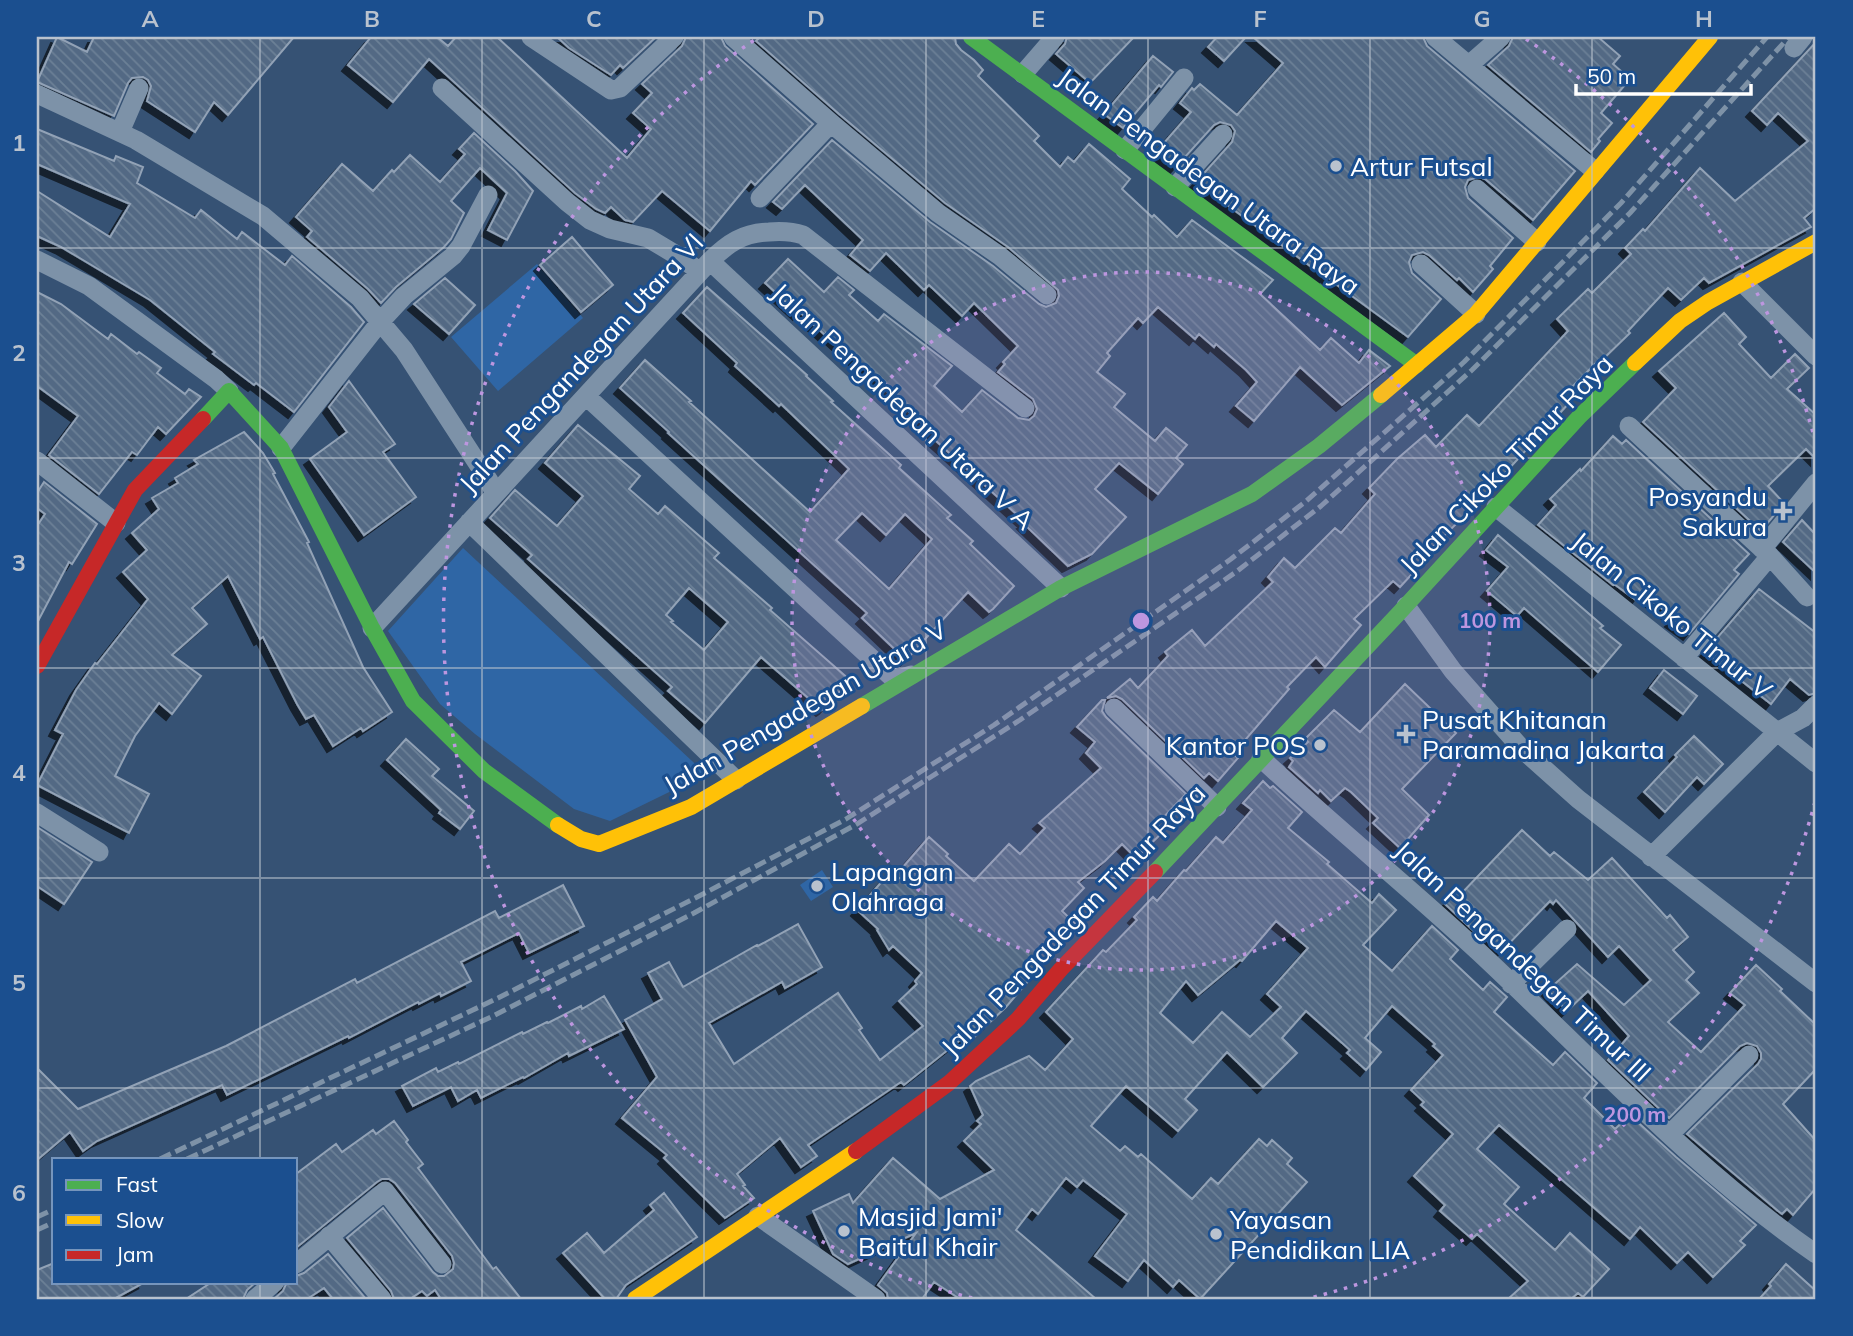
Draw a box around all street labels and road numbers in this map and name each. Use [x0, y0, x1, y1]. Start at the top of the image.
street label: Jalan Pengadegan Utara Raya [1051, 60, 1367, 302]
street label: Jalan Pengandegan Utara VI [452, 226, 710, 500]
street label: Jalan Pengadegan Utara V A [765, 275, 1041, 537]
street label: Jalan Cikoko Timur Raya [1392, 347, 1620, 581]
street label: Jalan Cikoko Timur V [1565, 524, 1780, 707]
street label: Jalan Pengadegan Utara V [658, 612, 953, 802]
street label: Jalan Pengadegan Timur Raya [934, 777, 1212, 1063]
street label: Jalan Pengandegan Timur III [1388, 833, 1658, 1089]

